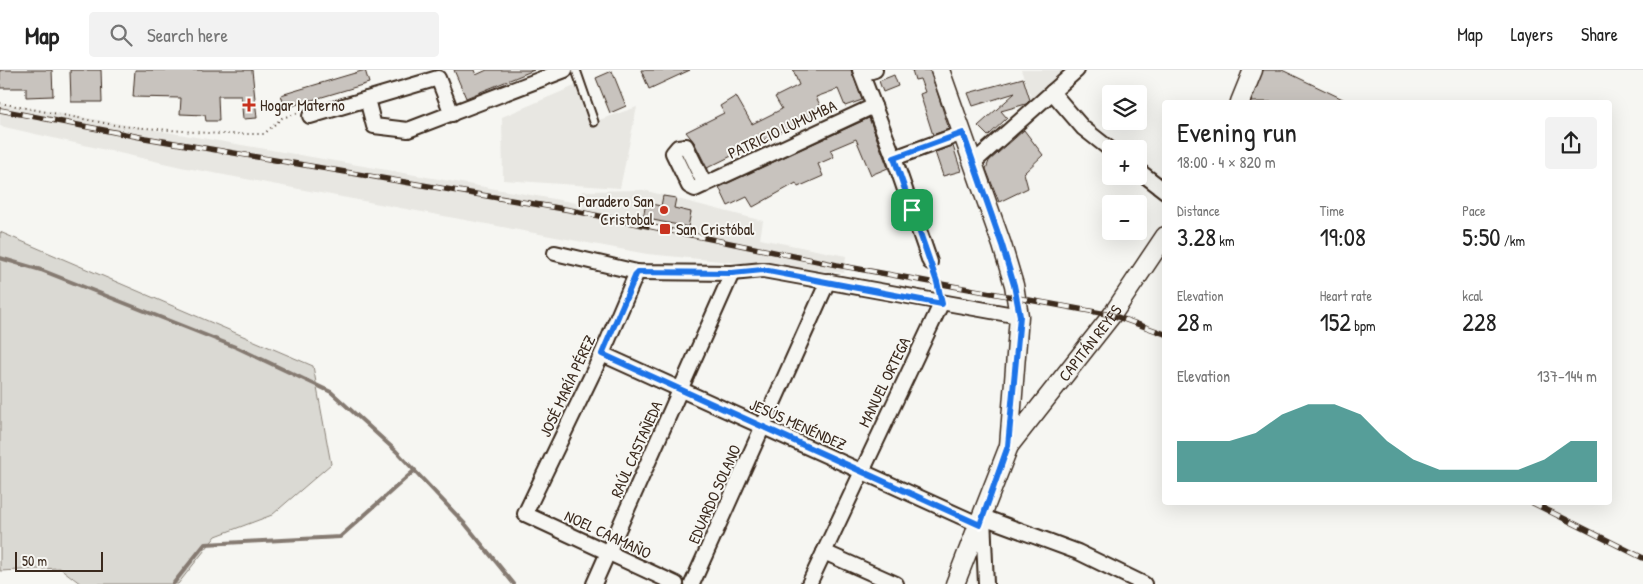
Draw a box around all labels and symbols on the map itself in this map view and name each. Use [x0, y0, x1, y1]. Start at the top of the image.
place label: Hogar Materno [260, 94, 345, 116]
street label: PATRICIO LUMUMBA [724, 94, 840, 164]
marker: Hogar Materno [242, 98, 256, 112]
pin [891, 189, 933, 231]
place label: Paradero San Cristobal [578, 190, 655, 230]
marker: Paradero San Cristobal [658, 204, 670, 216]
place label: San Cristóbal [676, 218, 755, 240]
marker: San Cristóbal [658, 222, 672, 236]
street label: CAPITÁN REYES [1053, 300, 1127, 386]
street label: JOSÉ MARÍA PÉREZ [534, 332, 600, 440]
street label: MANUEL ORTEGA [853, 333, 915, 431]
street label: JESÚS MENÉNDEZ [746, 393, 850, 455]
street label: RAÚL CASTAÑEDA [605, 397, 667, 501]
street label: EDUARDO SOLANO [682, 441, 746, 547]
street label: NOEL CAAMAÑO [561, 504, 655, 564]
scale bar [15, 549, 102, 572]

